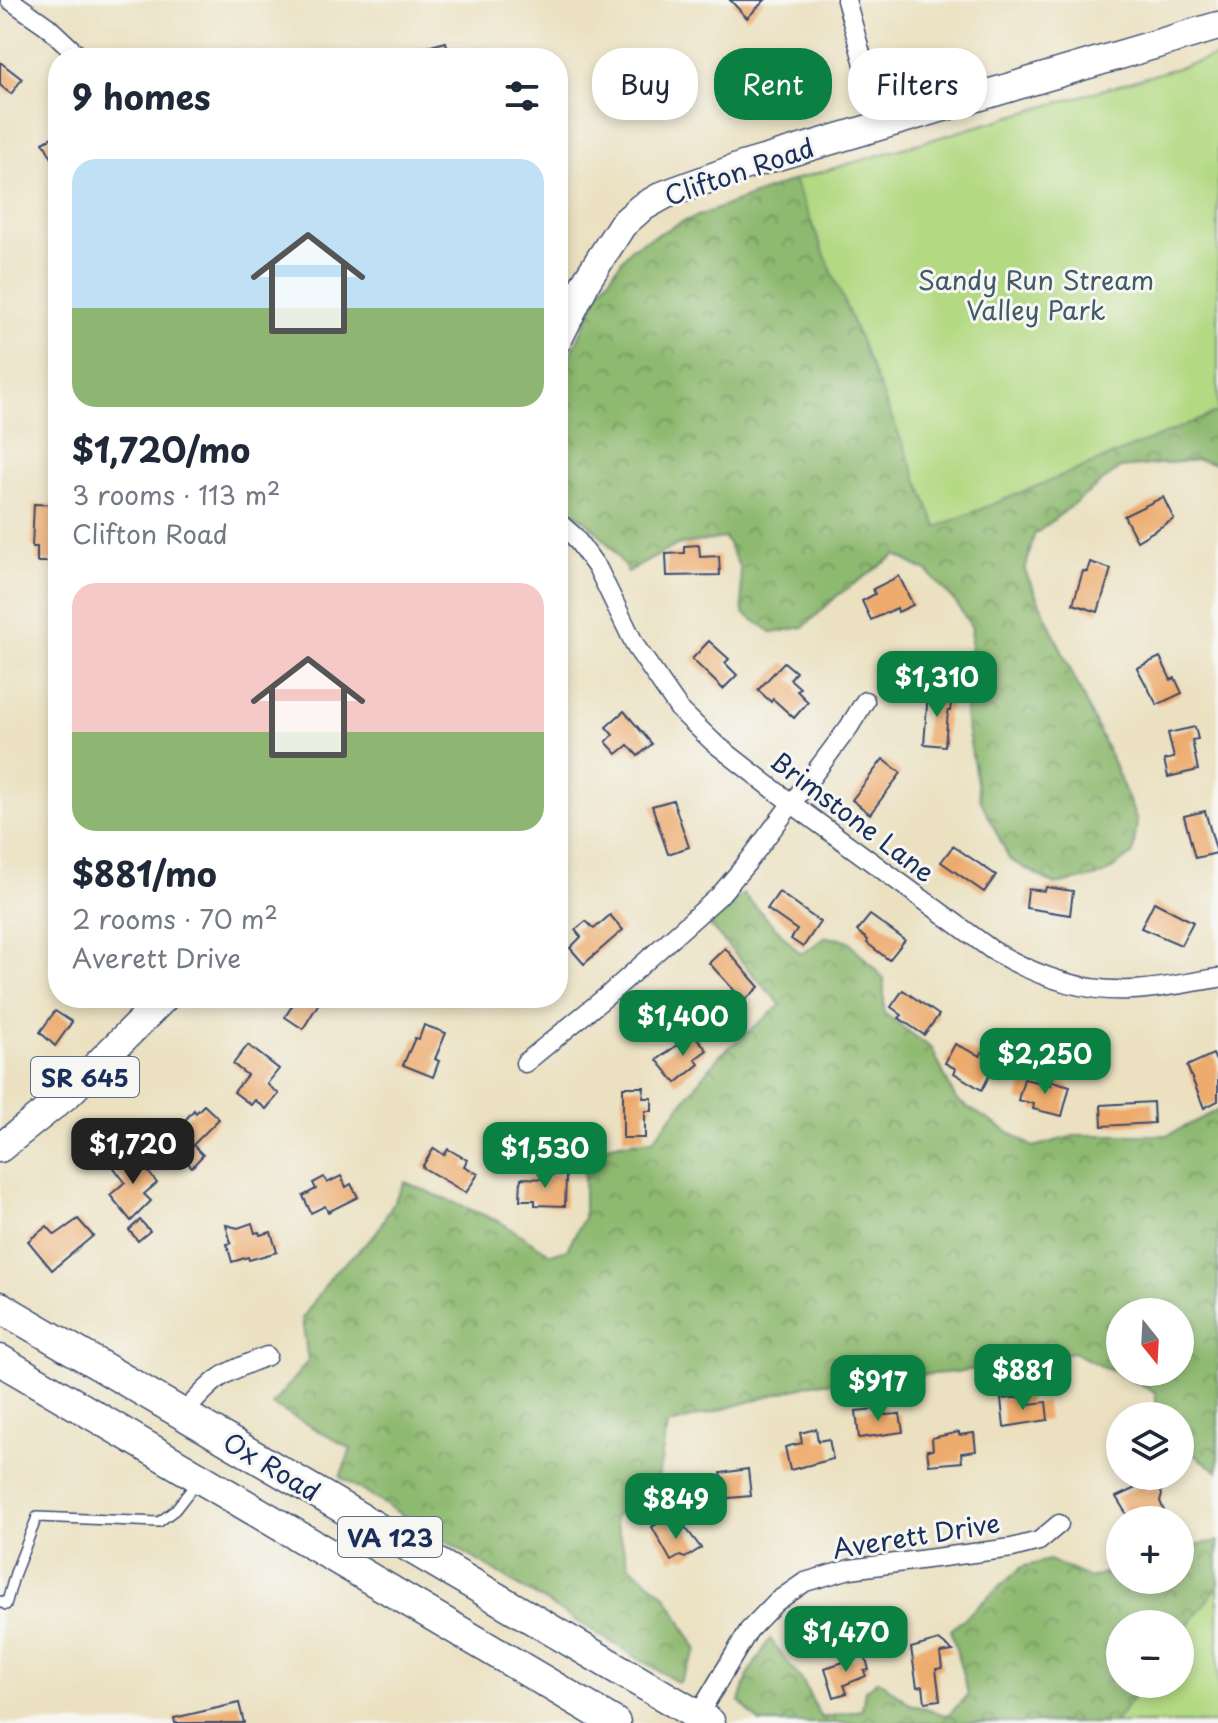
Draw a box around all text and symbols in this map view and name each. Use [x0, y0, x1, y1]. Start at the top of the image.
chip: Buy [592, 48, 698, 120]
chip: Rent [714, 48, 832, 120]
chip: Filters [848, 48, 987, 120]
text: 9 homes [72, 70, 211, 122]
icon: filters [500, 74, 544, 118]
street label: Clifton Road [659, 127, 819, 215]
icon: home [236, 211, 380, 355]
park label: Sandy Run Stream Valley Park [918, 260, 1154, 329]
text: $1,720/mo [72, 423, 250, 475]
text: 3 rooms · 113 m² [72, 475, 280, 514]
text: Clifton Road [72, 514, 228, 553]
icon: home [236, 635, 380, 779]
pin: $1,310 [872, 651, 1002, 719]
text: $1,310 [895, 657, 979, 696]
street label: Brimstone Lane [762, 741, 944, 891]
text: $881/mo [72, 847, 217, 899]
text: 2 rooms · 70 m² [72, 899, 278, 938]
text: Averett Drive [72, 938, 241, 977]
pin: $1,400 [618, 990, 748, 1058]
text: $1,400 [637, 996, 729, 1035]
pin: $2,250 [980, 1028, 1110, 1096]
text: $2,250 [998, 1034, 1092, 1073]
road number: SR 645 [31, 1057, 139, 1097]
pin: $1,720 [68, 1118, 198, 1186]
pin: $1,530 [480, 1122, 610, 1190]
text: $1,720 [89, 1124, 177, 1163]
text: $1,530 [501, 1128, 589, 1167]
north arrow [1106, 1298, 1194, 1386]
map controls [1106, 1298, 1194, 1698]
pin: $881 [976, 1344, 1070, 1412]
text: $881 [992, 1350, 1054, 1389]
pin: $917 [831, 1355, 925, 1423]
text: $917 [849, 1361, 907, 1400]
button: layers [1106, 1402, 1194, 1490]
street label: Ox Road [216, 1422, 328, 1510]
pin: $849 [629, 1473, 723, 1541]
text: $849 [643, 1479, 709, 1518]
street label: Averett Drive [829, 1503, 1003, 1567]
button: + [1106, 1506, 1194, 1594]
road number: VA 123 [338, 1517, 442, 1557]
pin: $1,470 [781, 1606, 911, 1674]
button: − [1106, 1610, 1194, 1698]
text: $1,470 [803, 1612, 889, 1651]

